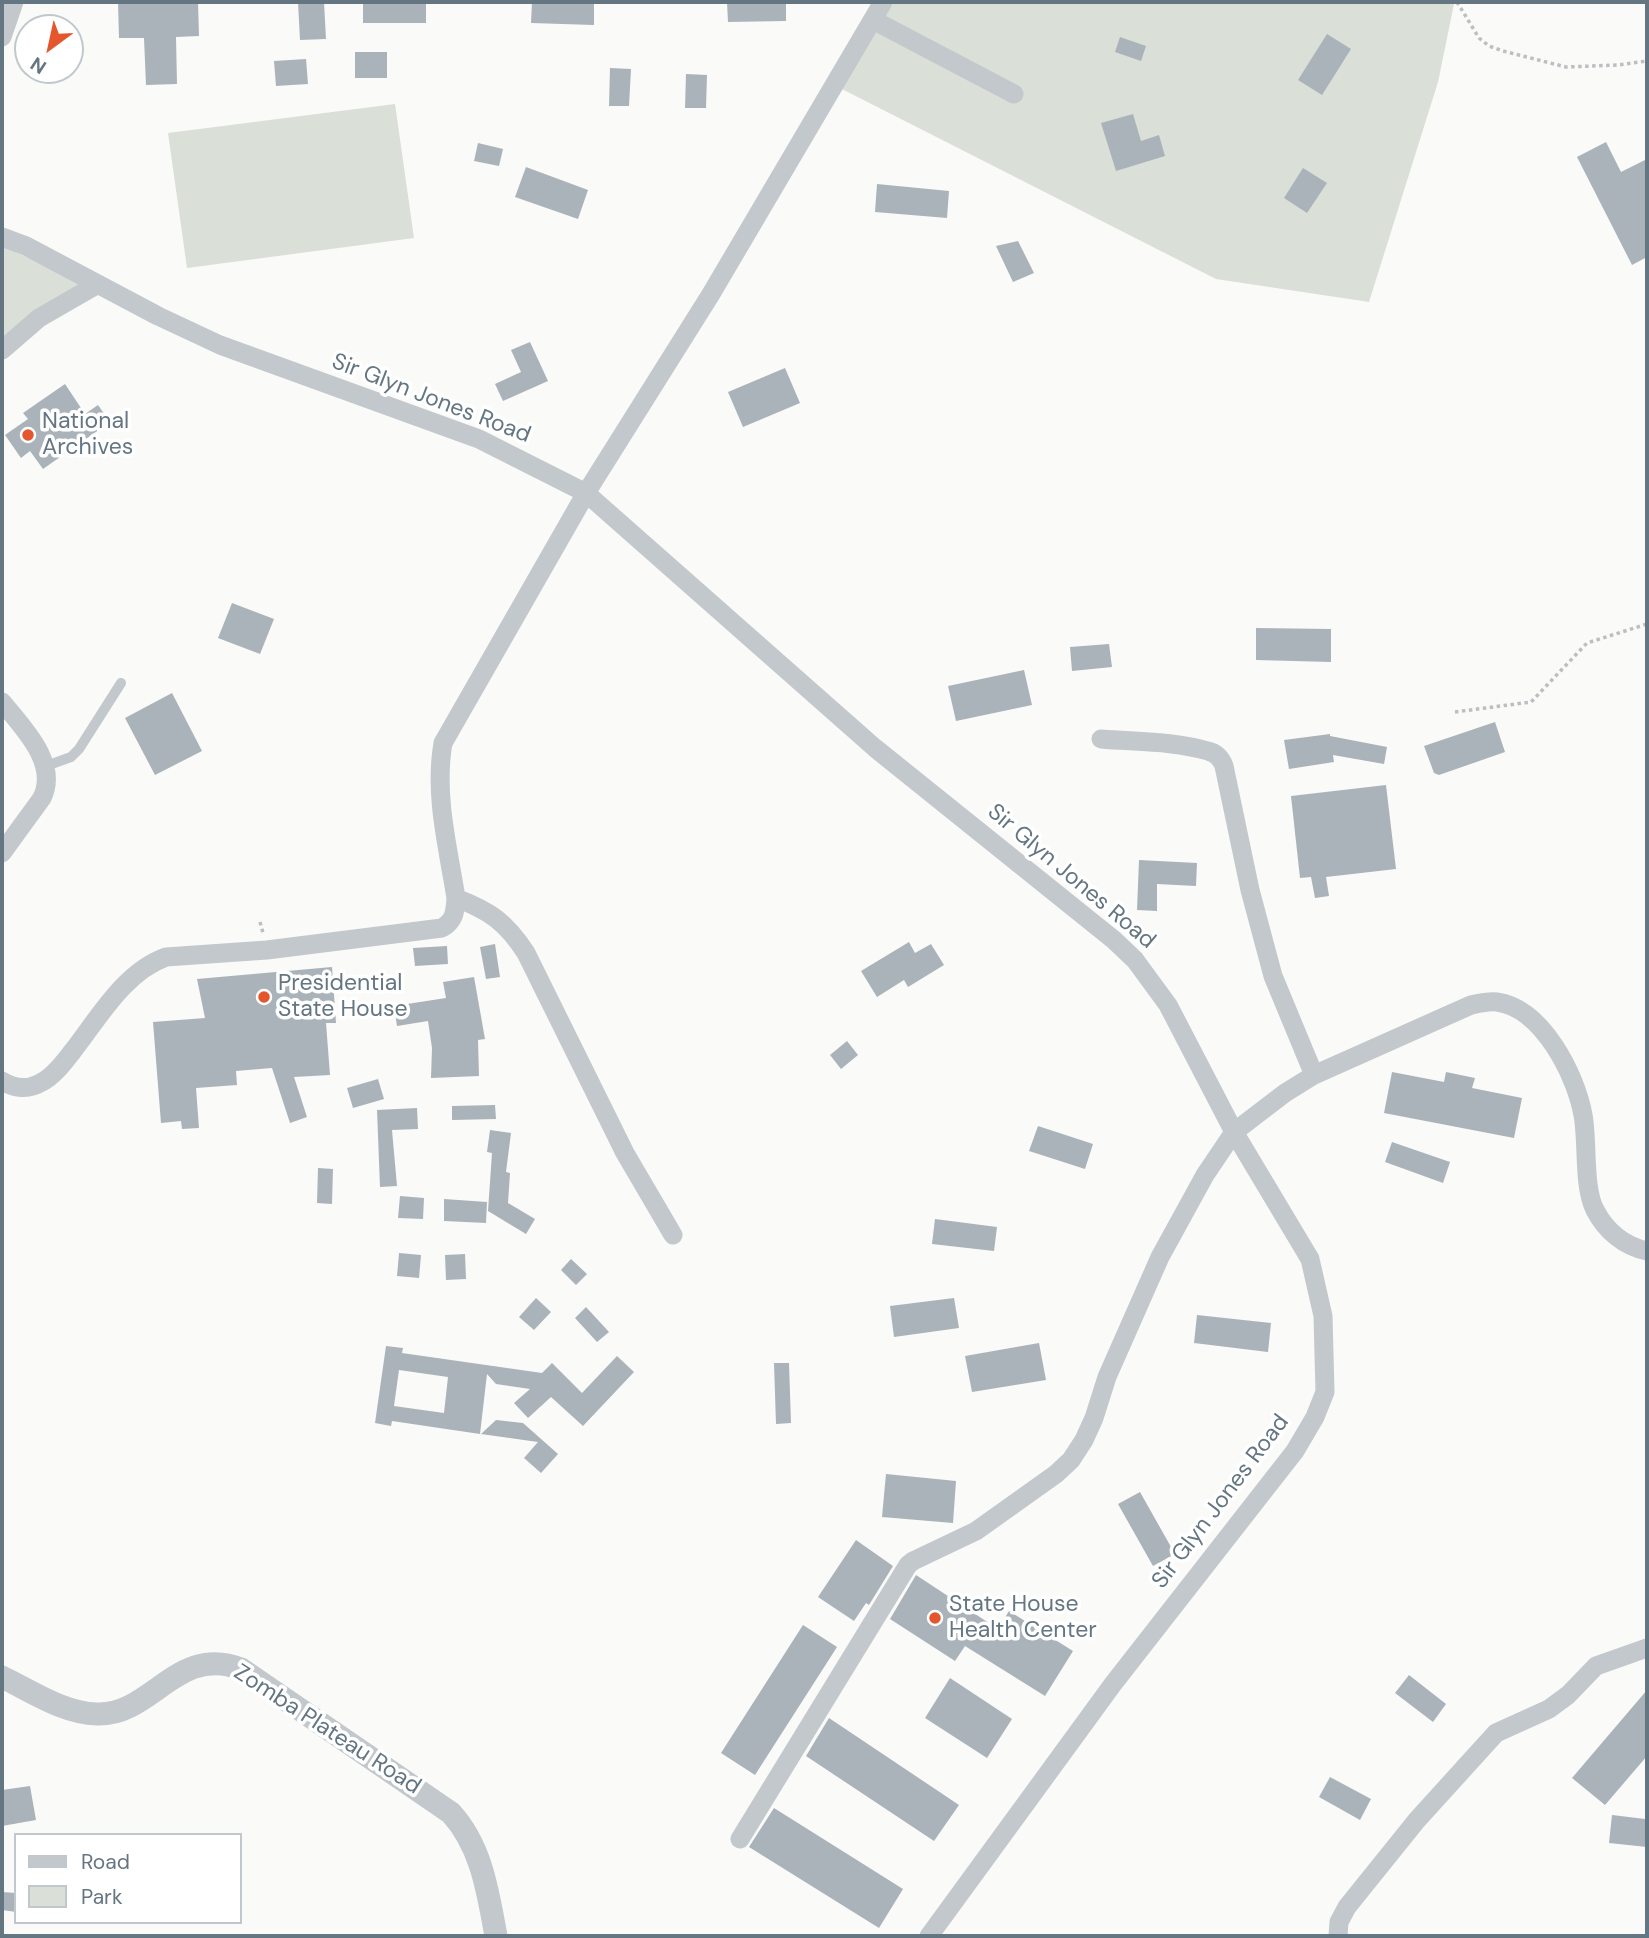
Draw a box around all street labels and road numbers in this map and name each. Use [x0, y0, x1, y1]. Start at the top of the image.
street label: Sir Glyn Jones Road [328, 348, 534, 450]
street label: Sir Glyn Jones Road [981, 799, 1161, 955]
street label: Sir Glyn Jones Road [1147, 1410, 1295, 1594]
street label: Zomba Plateau Road [228, 1659, 426, 1801]

